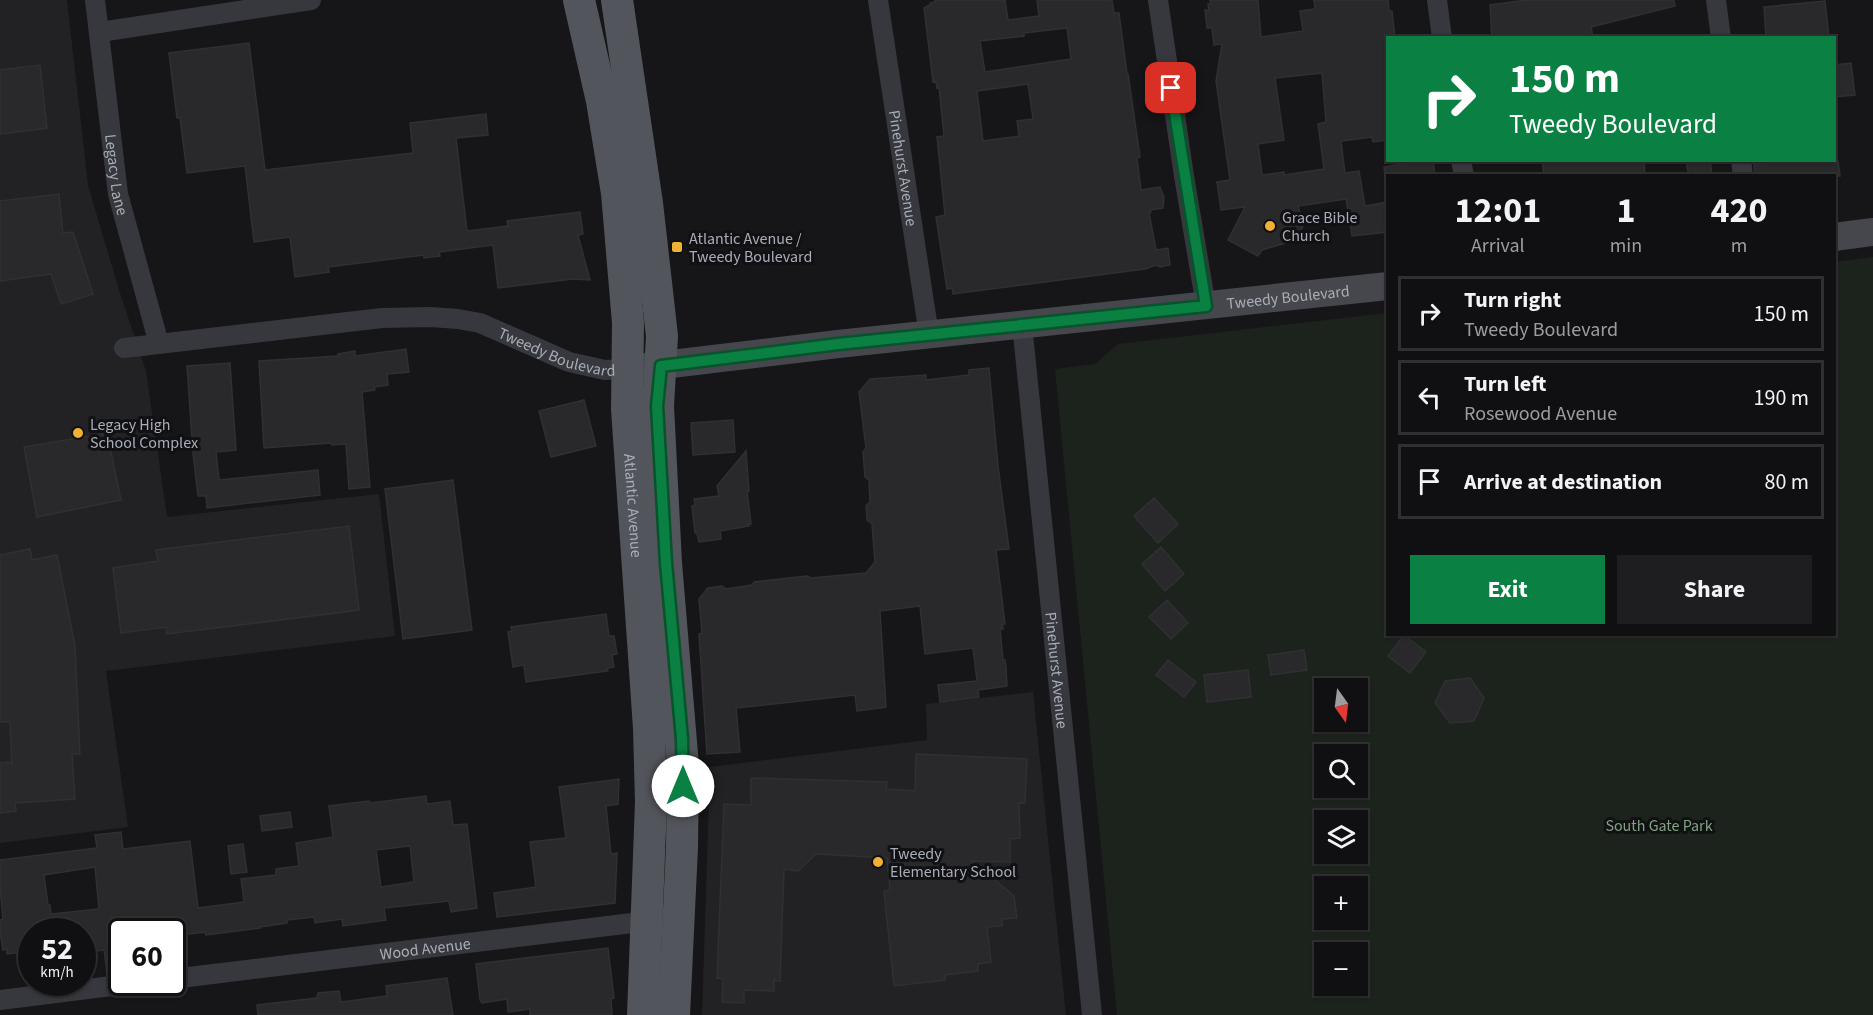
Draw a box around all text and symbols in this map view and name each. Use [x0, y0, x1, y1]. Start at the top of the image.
text: 150 m [1509, 49, 1620, 109]
icon: right [1410, 60, 1488, 138]
pin [1145, 62, 1196, 113]
icon: arrive [1154, 71, 1187, 104]
text: Tweedy Boulevard [1509, 105, 1717, 144]
street label: Pinehurst Avenue [883, 109, 922, 228]
street label: Legacy Lane [99, 133, 133, 218]
text: 12:01 [1454, 185, 1541, 236]
text: 1 [1616, 185, 1635, 236]
text: 420 [1711, 185, 1768, 236]
place label: Grace Bible Church [1282, 207, 1357, 247]
marker: Grace Bible Church [1263, 219, 1277, 233]
place label: Atlantic Avenue / Tweedy Boulevard [689, 228, 812, 268]
text: Arrival [1471, 232, 1525, 260]
text: min [1610, 232, 1642, 260]
text: m [1731, 232, 1747, 260]
marker: Atlantic Avenue / Tweedy Boulevard [670, 240, 684, 254]
street label: Tweedy Boulevard [1226, 280, 1351, 315]
text: Turn right [1464, 284, 1561, 316]
icon: right [1413, 297, 1446, 330]
text: 150 m [1754, 298, 1809, 330]
text: Tweedy Boulevard [1464, 316, 1618, 344]
street label: Tweedy Boulevard [495, 322, 616, 382]
text: Turn left [1464, 368, 1546, 400]
icon: left [1413, 381, 1446, 414]
text: 190 m [1754, 382, 1809, 414]
text: Rosewood Avenue [1464, 400, 1617, 428]
place label: Legacy High School Complex [90, 414, 198, 454]
marker: Legacy High School Complex [71, 426, 85, 440]
street label: Atlantic Avenue [618, 453, 647, 558]
icon: arrive [1413, 465, 1446, 498]
text: Arrive at destination [1464, 466, 1662, 498]
text: 80 m [1764, 466, 1809, 498]
button: Exit [1410, 555, 1605, 624]
button: Share [1617, 555, 1812, 624]
street label: Pinehurst Avenue [1039, 611, 1073, 730]
north arrow [1314, 678, 1368, 732]
map controls [1314, 678, 1368, 996]
button: search [1314, 744, 1368, 798]
position arrow [651, 754, 715, 818]
button: layers [1314, 810, 1368, 864]
park label: South Gate Park [1605, 815, 1713, 837]
place label: Tweedy Elementary School [890, 843, 1016, 883]
marker: Tweedy Elementary School [871, 855, 885, 869]
button: + [1314, 876, 1368, 930]
speed limit sign: 60 [108, 918, 186, 996]
text: 52 [41, 928, 73, 971]
street label: Wood Avenue [379, 933, 472, 966]
button: − [1314, 942, 1368, 996]
text: km/h [40, 962, 74, 983]

